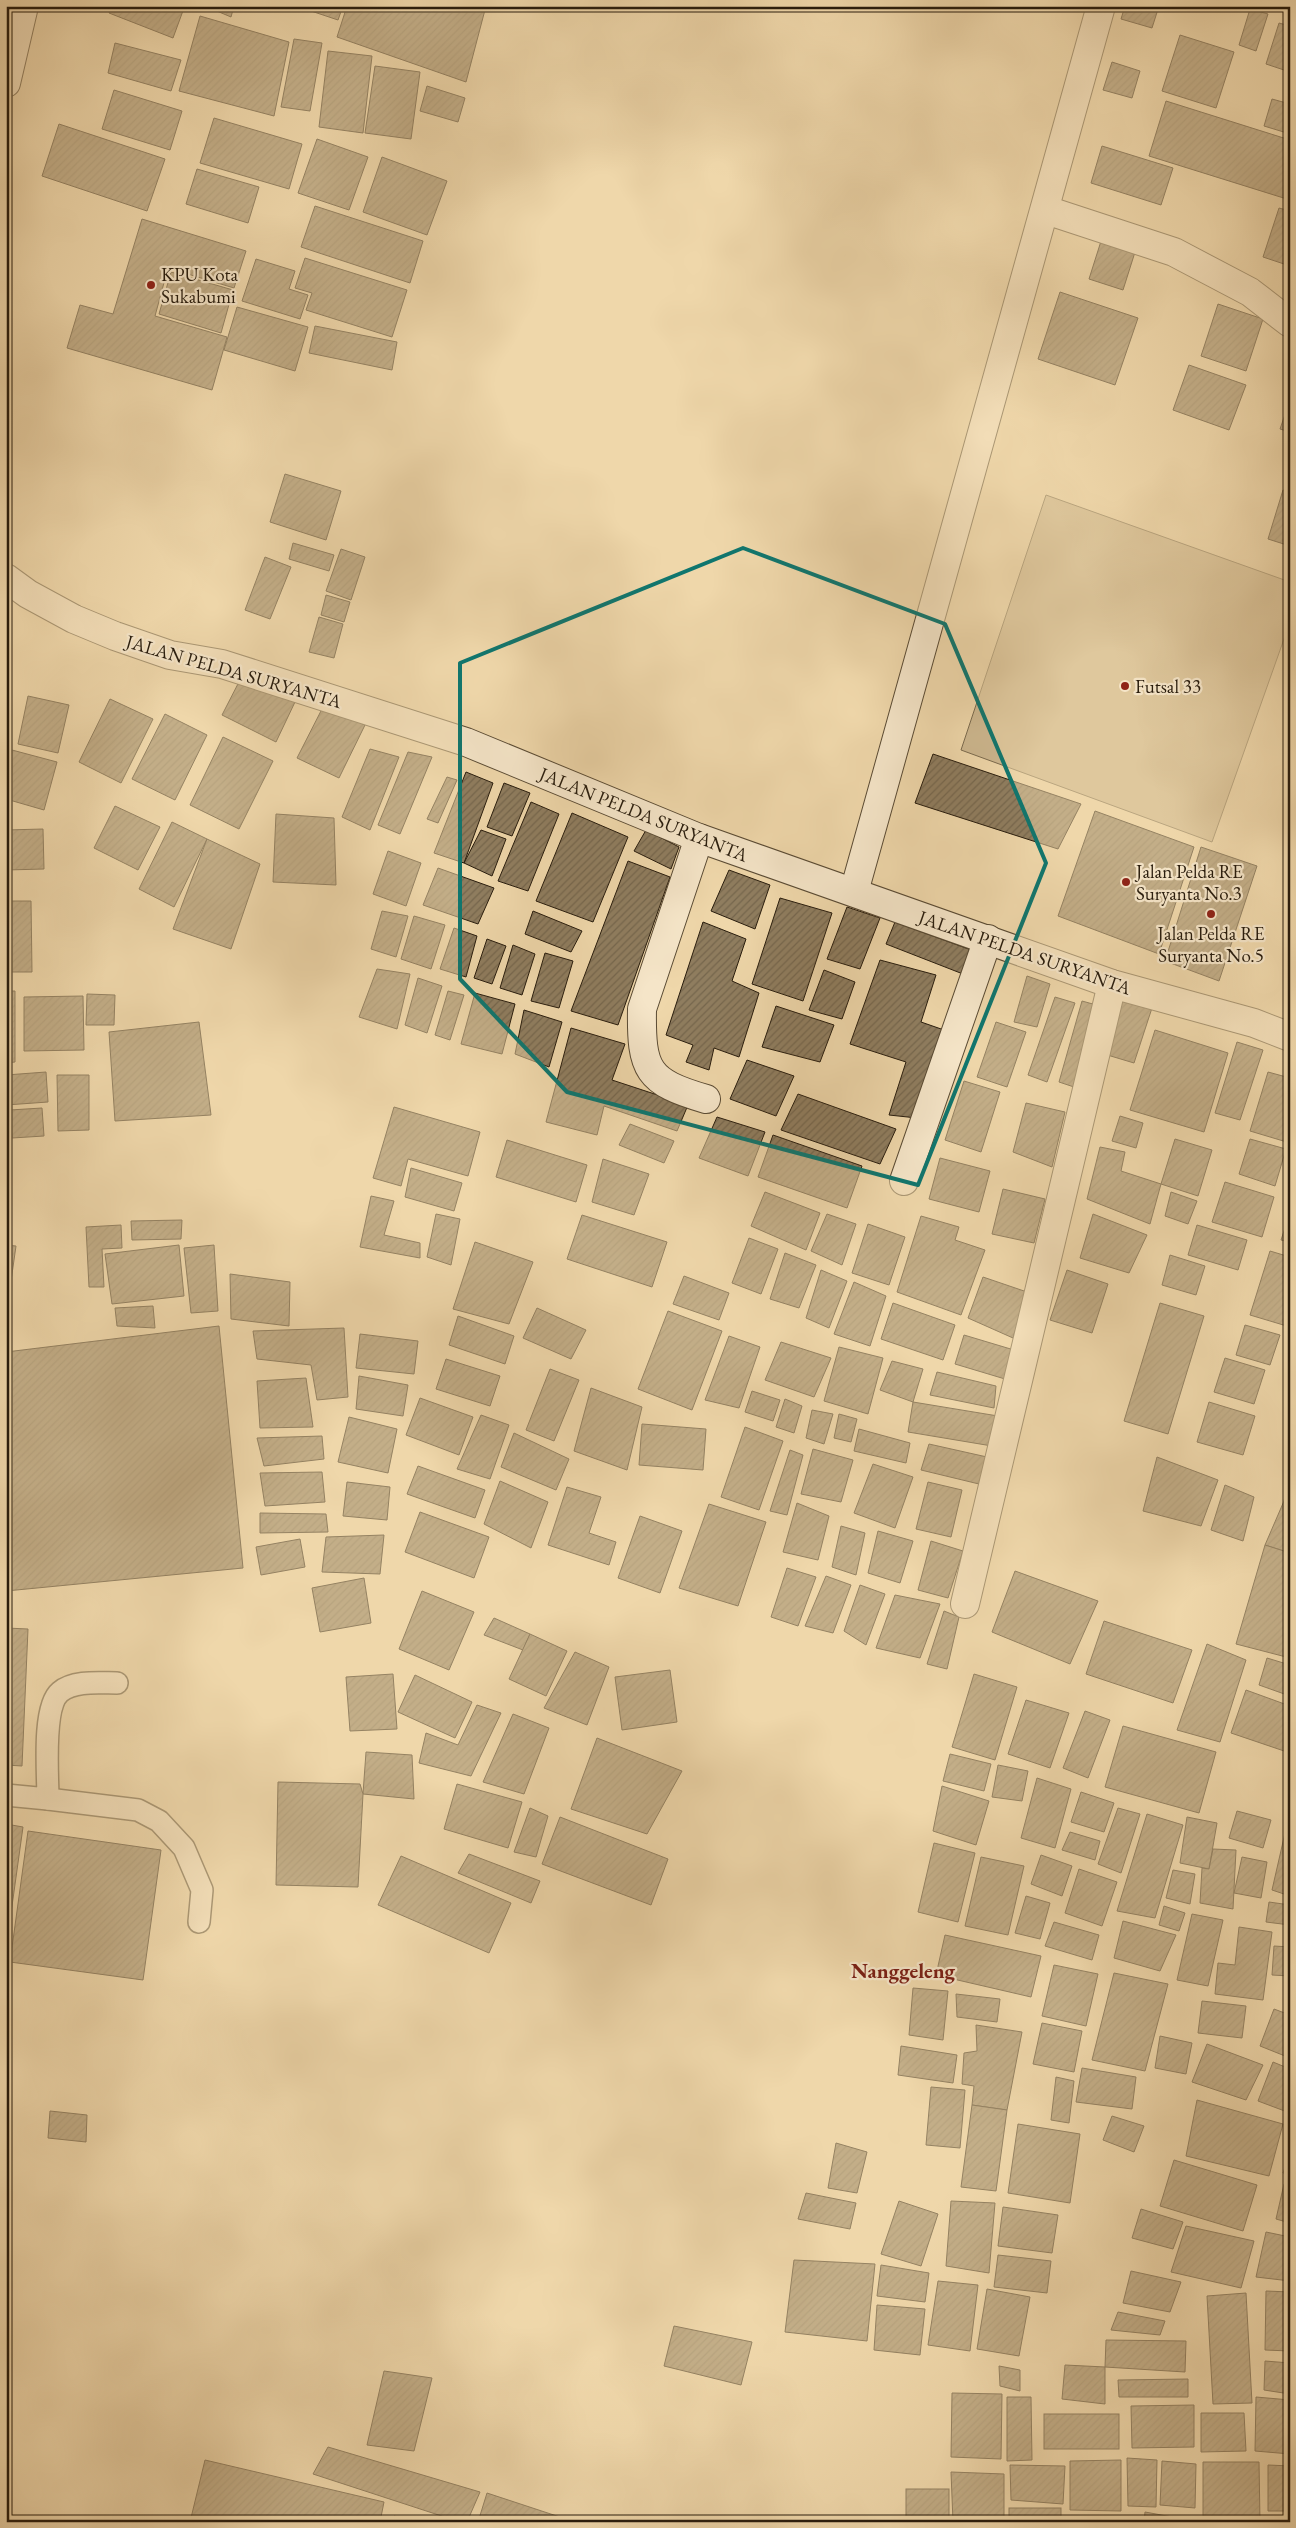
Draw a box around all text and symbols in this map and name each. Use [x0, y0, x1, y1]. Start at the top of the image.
place label: KPU Kota Sukabumi [161, 262, 239, 309]
marker: KPU Kota Sukabumi [145, 279, 157, 291]
street label: JALAN PELDA SURYANTA [121, 628, 345, 714]
place label: Futsal 33 [1135, 674, 1201, 699]
marker: Futsal 33 [1119, 680, 1131, 692]
street label: JALAN PELDA SURYANTA [534, 760, 753, 868]
place label: Jalan Pelda RE Suryanta No.3 [1134, 859, 1243, 906]
marker: Jalan Pelda RE Suryanta No.3 [1120, 876, 1132, 888]
street label: JALAN PELDA SURYANTA [913, 904, 1135, 1001]
marker: Jalan Pelda RE Suryanta No.5 [1205, 908, 1217, 920]
place label: Jalan Pelda RE Suryanta No.5 [1156, 921, 1265, 968]
district label: Nanggeleng [851, 1957, 956, 1984]

